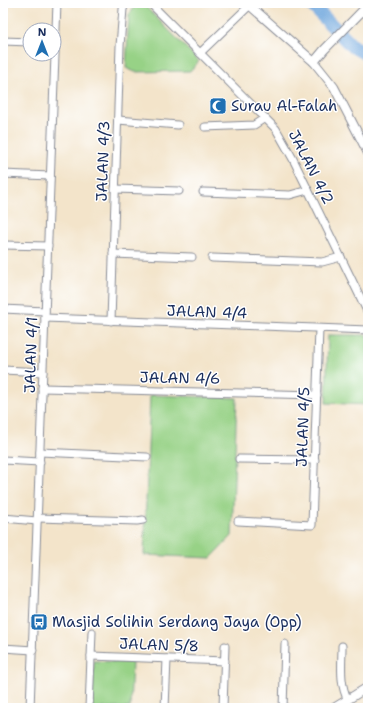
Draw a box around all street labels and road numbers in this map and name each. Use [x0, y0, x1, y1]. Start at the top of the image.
street label: JALAN 4/3 [92, 120, 114, 202]
street label: JALAN 4/2 [284, 126, 338, 208]
street label: JALAN 4/4 [166, 301, 248, 323]
street label: JALAN 4/1 [20, 316, 42, 394]
street label: JALAN 4/6 [140, 367, 220, 389]
street label: JALAN 4/5 [292, 387, 314, 467]
street label: JALAN 5/8 [119, 634, 199, 656]

